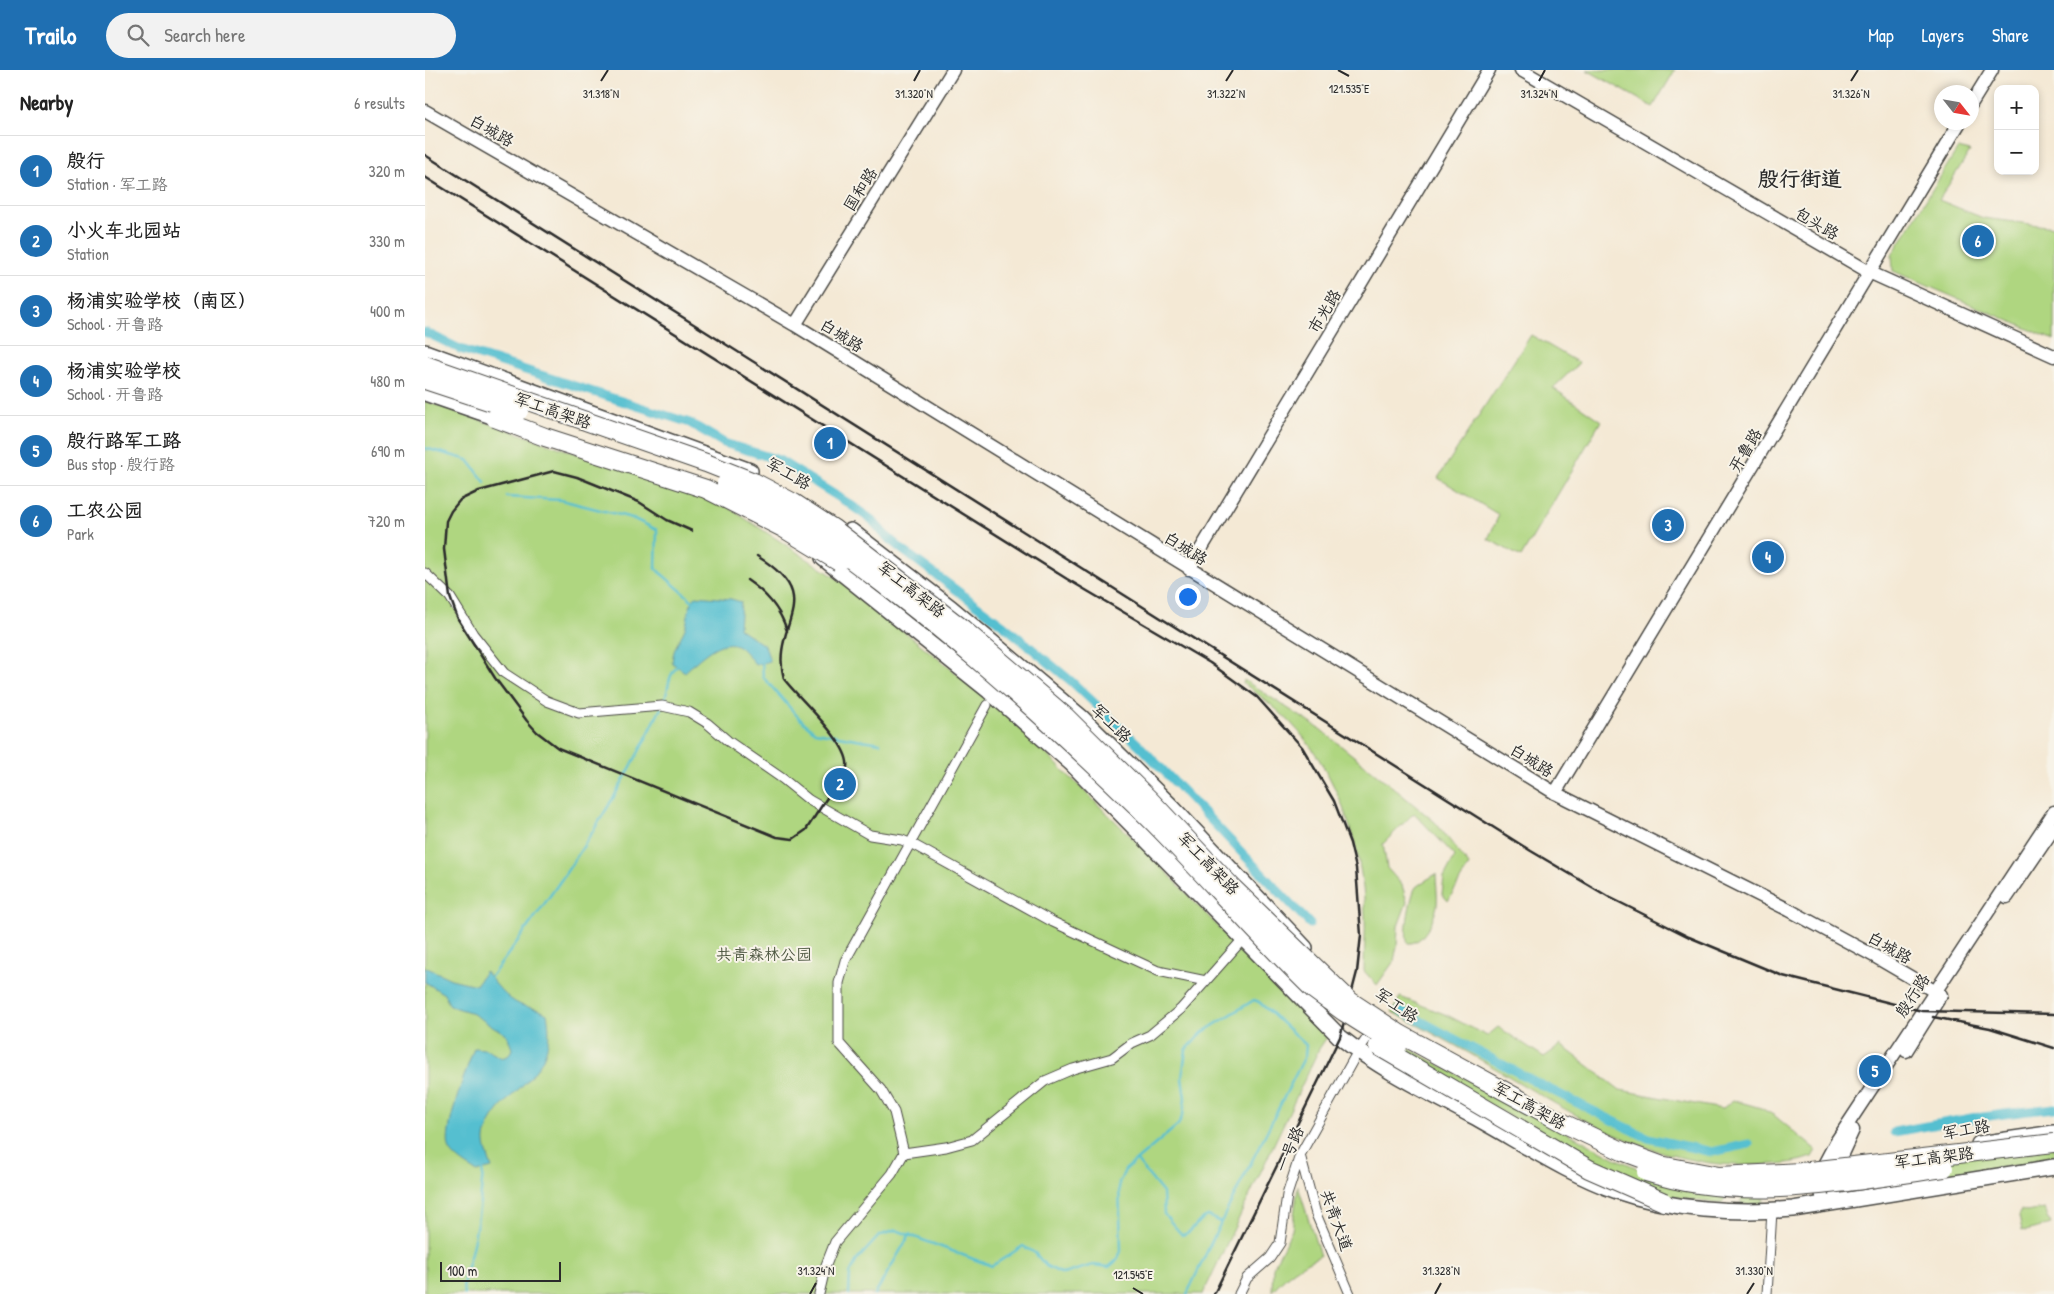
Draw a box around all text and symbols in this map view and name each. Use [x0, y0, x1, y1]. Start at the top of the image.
search box [106, 13, 456, 58]
text: Trailo [25, 19, 76, 51]
icon: search [124, 21, 152, 49]
text: Search here [164, 22, 246, 48]
text: Map [1868, 23, 1894, 48]
text: Layers [1922, 23, 1964, 48]
text: Share [1992, 23, 2029, 48]
text: 121.535°E [1329, 80, 1370, 97]
text: 31.318°N [583, 85, 619, 102]
text: 31.320°N [895, 85, 933, 102]
text: 31.322°N [1207, 85, 1245, 102]
text: 31.324°N [1521, 85, 1557, 102]
text: 31.326°N [1832, 85, 1870, 102]
north arrow [1934, 85, 1979, 130]
map controls [1994, 85, 2039, 175]
button: + [1994, 85, 2039, 130]
text: Nearby [20, 88, 73, 117]
text: 6 results [354, 92, 405, 114]
street label: 白城路 [466, 108, 518, 152]
button: − [1994, 130, 2039, 175]
text: 殷行 [67, 147, 105, 173]
text: 1 [33, 160, 39, 182]
text: 320 m [369, 160, 405, 182]
street label: 国和路 [838, 163, 882, 215]
district label: 殷行街道 [1758, 164, 1842, 193]
text: Station · 军工路 [67, 173, 167, 195]
street label: 包头路 [1791, 201, 1843, 245]
text: 小火车北园站 [67, 217, 181, 243]
pin: 6 [1962, 222, 1994, 260]
text: 2 [32, 230, 40, 252]
text: 330 m [369, 230, 405, 252]
text: Station [67, 243, 109, 265]
street label: 市光路 [1302, 285, 1346, 337]
text: 杨浦实验学校（南区） [67, 287, 257, 313]
text: 3 [32, 300, 40, 322]
text: 400 m [370, 300, 405, 322]
text: School · 开鲁路 [67, 313, 163, 335]
street label: 白城路 [816, 313, 868, 357]
text: 杨浦实验学校 [67, 357, 181, 383]
text: 4 [33, 370, 39, 392]
text: 480 m [370, 370, 405, 392]
text: School · 开鲁路 [67, 383, 163, 405]
street label: 军工高架路 [512, 387, 594, 433]
pin: 1 [814, 424, 846, 462]
street label: 开鲁路 [1723, 424, 1767, 476]
text: 殷行路军工路 [67, 427, 181, 453]
text: 5 [33, 440, 39, 462]
text: 690 m [371, 440, 405, 462]
street label: 军工路 [763, 452, 815, 494]
text: Bus stop · 殷行路 [67, 453, 175, 475]
text: 工农公园 [67, 497, 143, 523]
pin: 3 [1652, 506, 1684, 544]
text: 6 [33, 510, 39, 532]
text: 720 m [368, 510, 405, 532]
text: Park [67, 523, 94, 545]
street label: 白城路 [1160, 526, 1212, 570]
pin: 4 [1752, 538, 1784, 576]
street label: 军工高架路 [874, 556, 950, 622]
your location [1175, 584, 1201, 610]
street label: 军工路 [1087, 698, 1137, 748]
street label: 白城路 [1506, 738, 1558, 782]
pin: 2 [824, 765, 856, 803]
street label: 军工高架路 [1173, 827, 1245, 899]
street label: 白城路 [1864, 925, 1916, 969]
park label: 共青森林公园 [716, 943, 812, 965]
street label: 殷行路 [1890, 969, 1934, 1021]
street label: 军工路 [1371, 982, 1423, 1028]
pin: 5 [1859, 1052, 1891, 1090]
street label: 军工高架路 [1490, 1076, 1570, 1134]
street label: 军工路 [1940, 1114, 1992, 1144]
street label: 一号路 [1269, 1123, 1309, 1175]
street label: 军工高架路 [1893, 1141, 1975, 1173]
street label: 共青大道 [1316, 1186, 1358, 1254]
scale bar [440, 1259, 561, 1282]
text: 100 m [447, 1261, 477, 1280]
text: 31.324°N [798, 1262, 834, 1279]
text: 31.328°N [1422, 1262, 1460, 1279]
text: 31.330°N [1735, 1262, 1773, 1279]
text: 121.545°E [1113, 1266, 1154, 1283]

